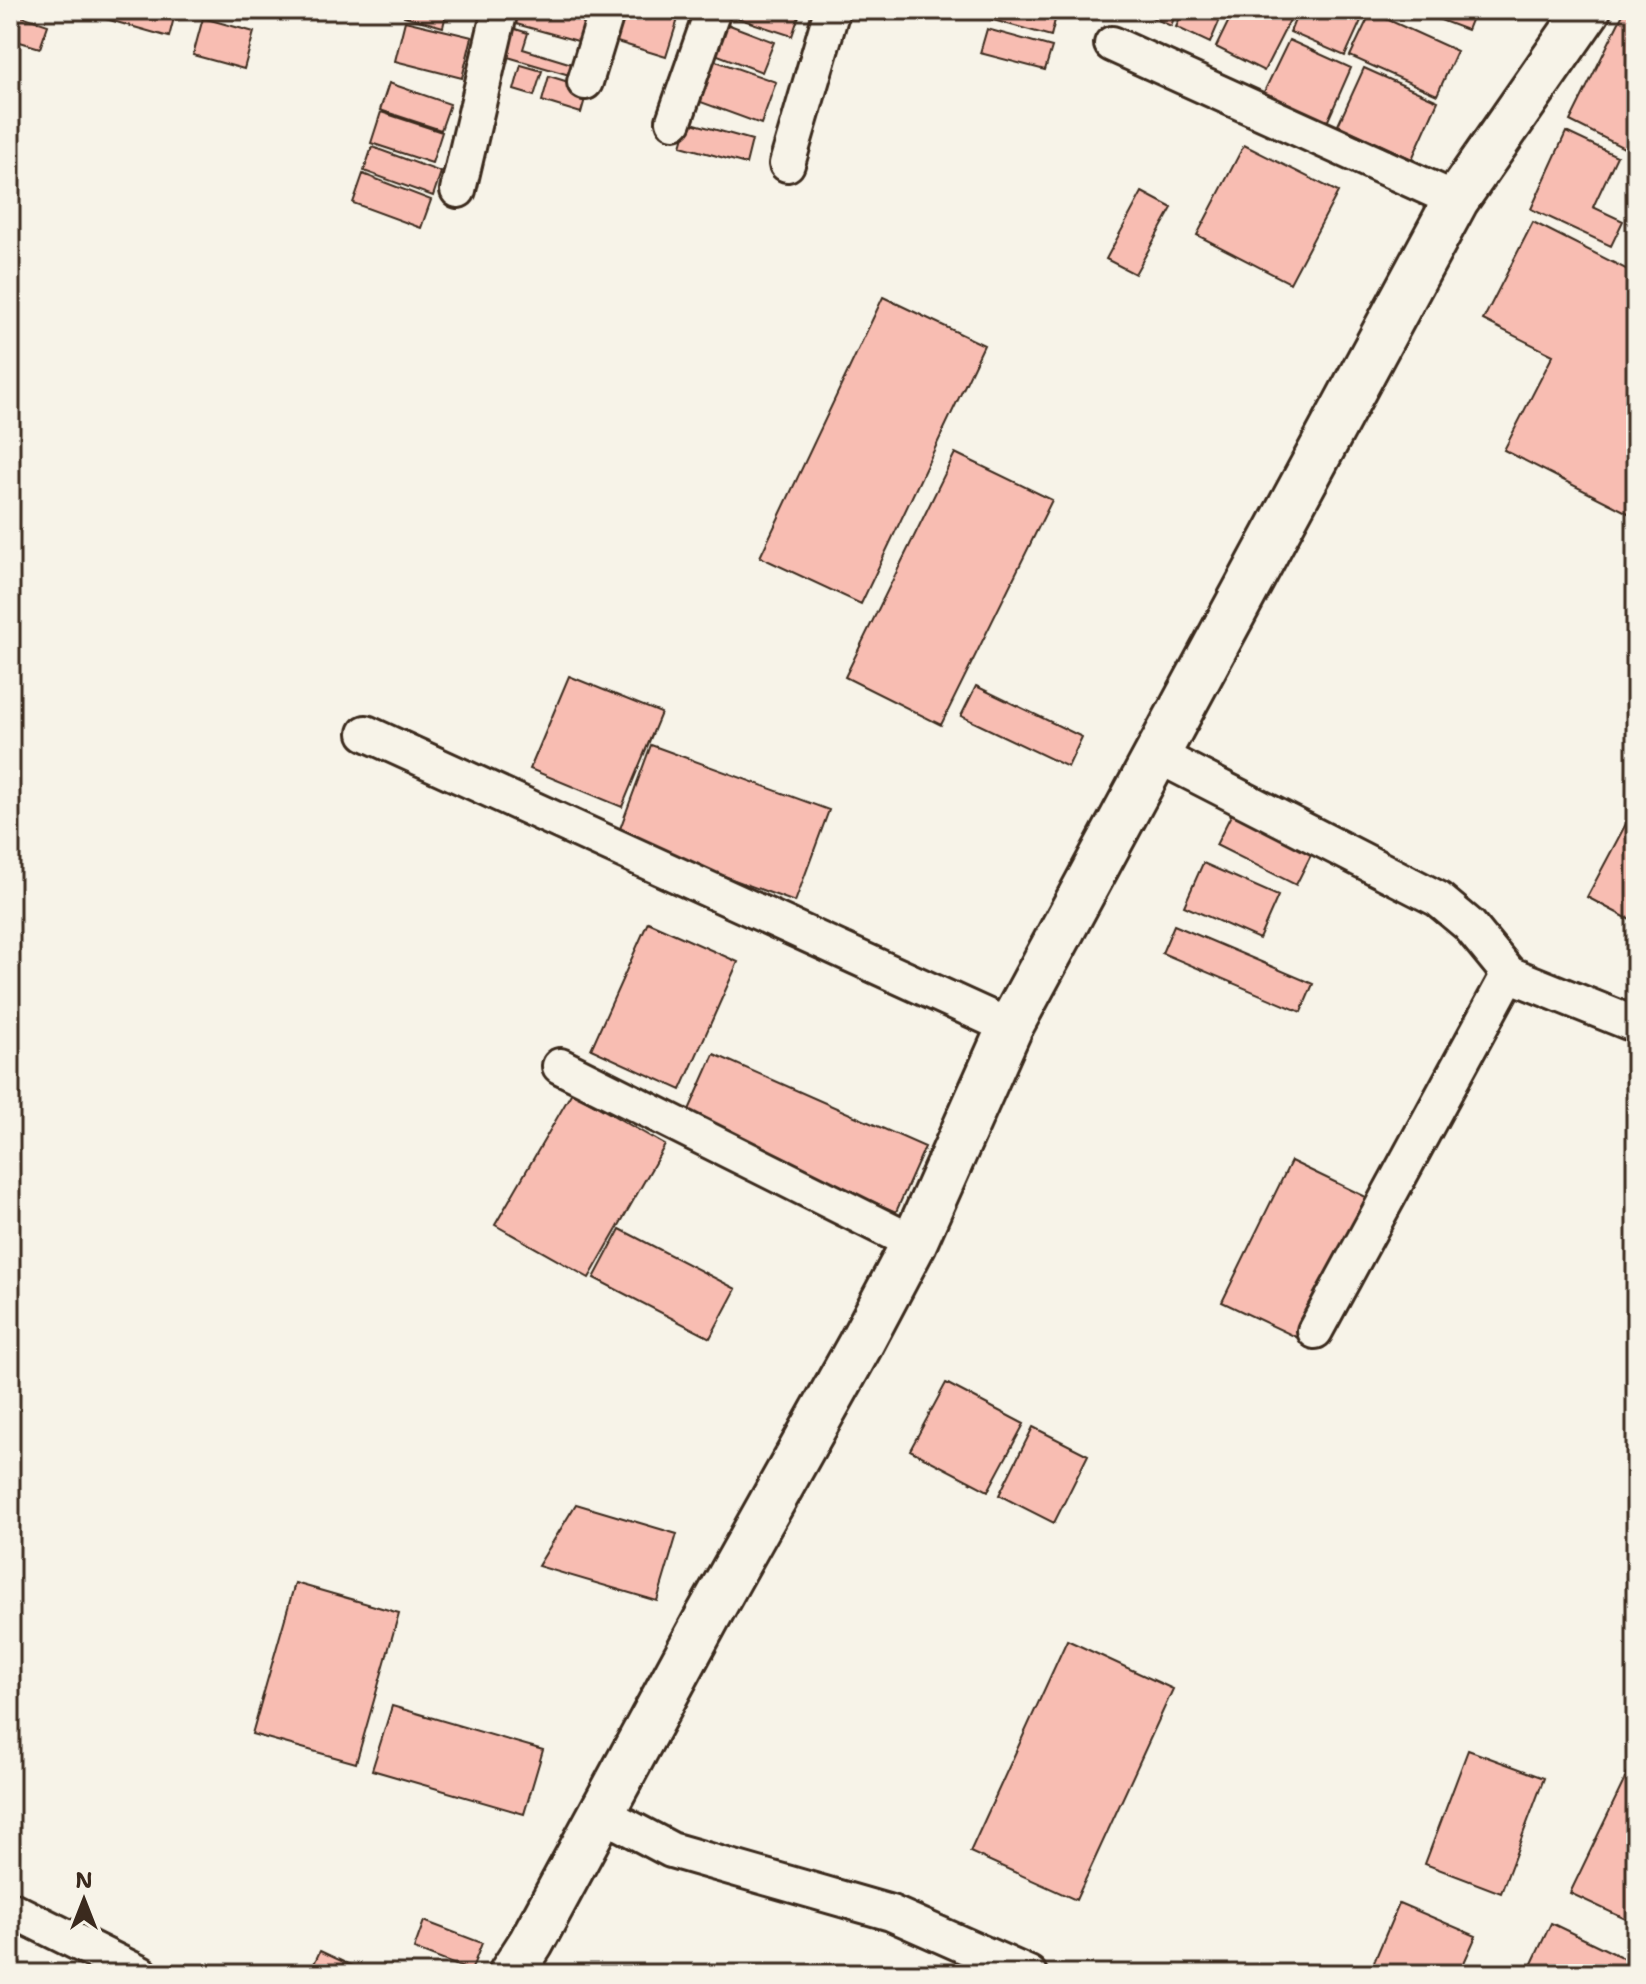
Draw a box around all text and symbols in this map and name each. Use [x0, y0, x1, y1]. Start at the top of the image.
north arrow [44, 1860, 124, 1940]
text: N [75, 1866, 93, 1895]

